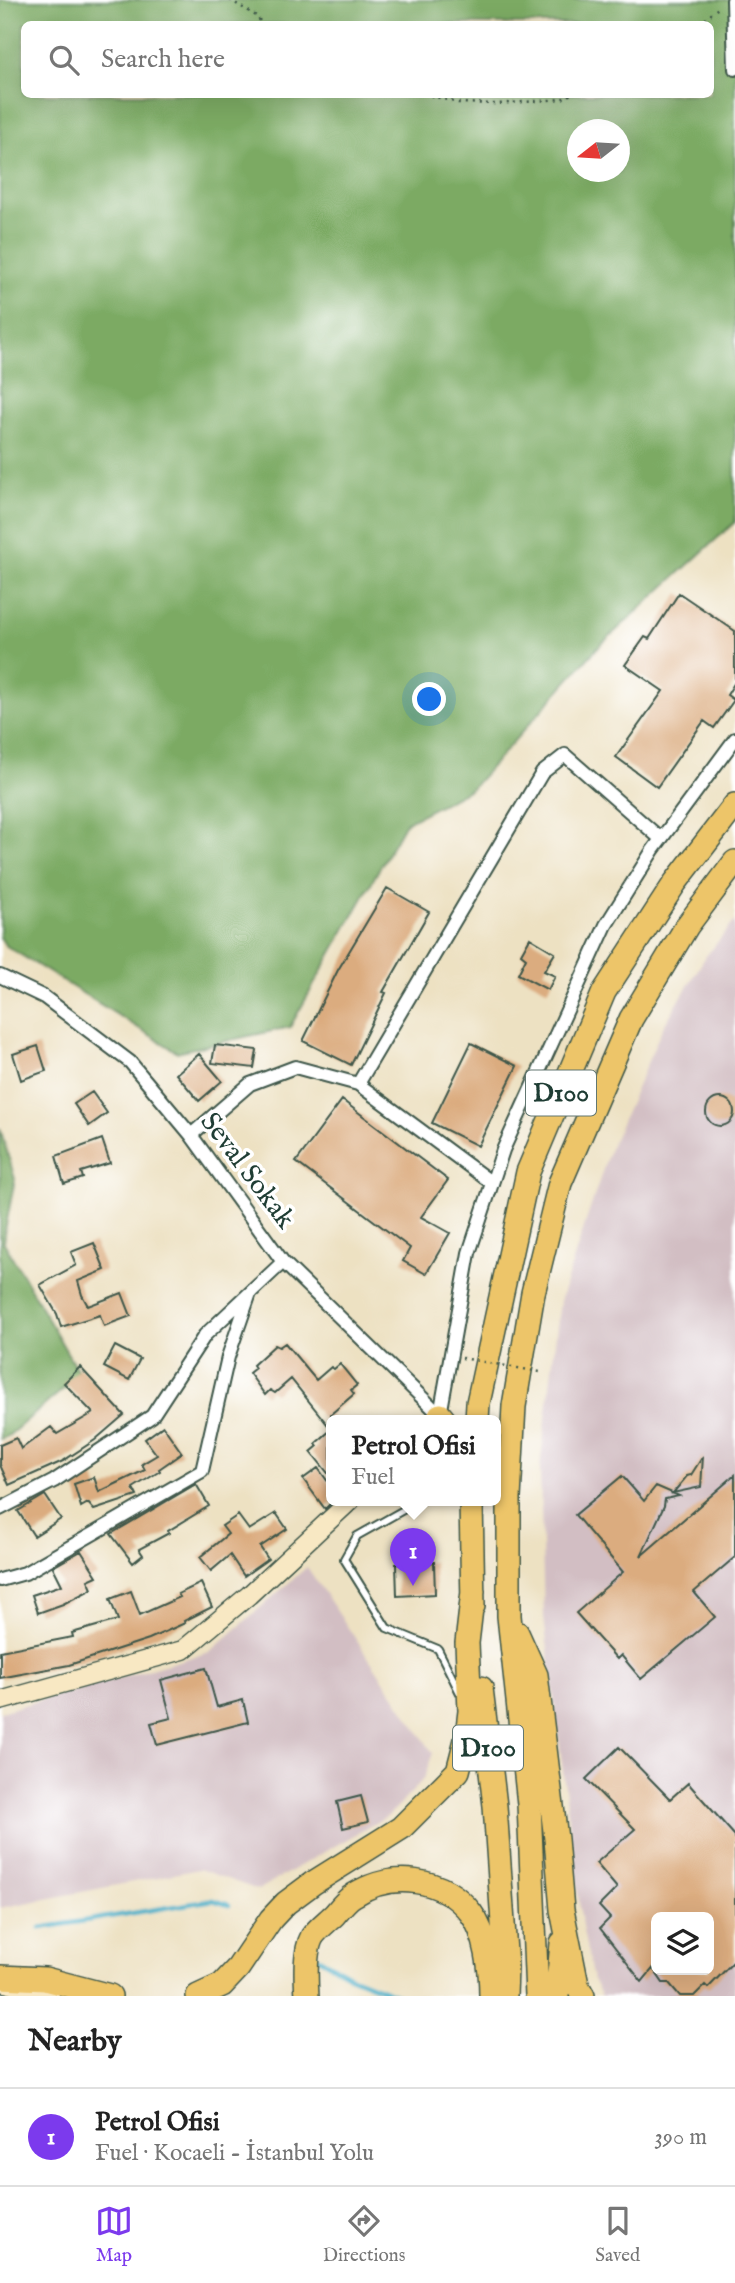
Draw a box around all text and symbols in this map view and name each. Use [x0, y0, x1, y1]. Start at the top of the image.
search box [21, 21, 714, 98]
icon: search [45, 41, 83, 79]
text: Search here [101, 43, 225, 76]
north arrow [567, 119, 630, 182]
your location [412, 682, 446, 716]
road number: D100 [526, 1070, 596, 1116]
street label: Seval Sokak [192, 1106, 303, 1237]
popup [326, 1415, 501, 1506]
text: Petrol Ofisi [351, 1430, 476, 1463]
text: Fuel [351, 1463, 394, 1492]
pin: 1 [390, 1528, 436, 1586]
road number: D100 [453, 1726, 523, 1770]
map controls [651, 1912, 714, 1975]
button: layers [651, 1912, 714, 1975]
text: Nearby [28, 2023, 121, 2061]
text: Petrol Ofisi [95, 2106, 220, 2139]
text: 1 [47, 2123, 55, 2152]
text: 390 m [654, 2123, 707, 2152]
text: Fuel · Kocaeli - İstanbul Yolu [95, 2139, 374, 2168]
tab: Map [95, 2202, 133, 2268]
tab: Directions [323, 2202, 405, 2268]
tab: Saved [595, 2202, 640, 2268]

